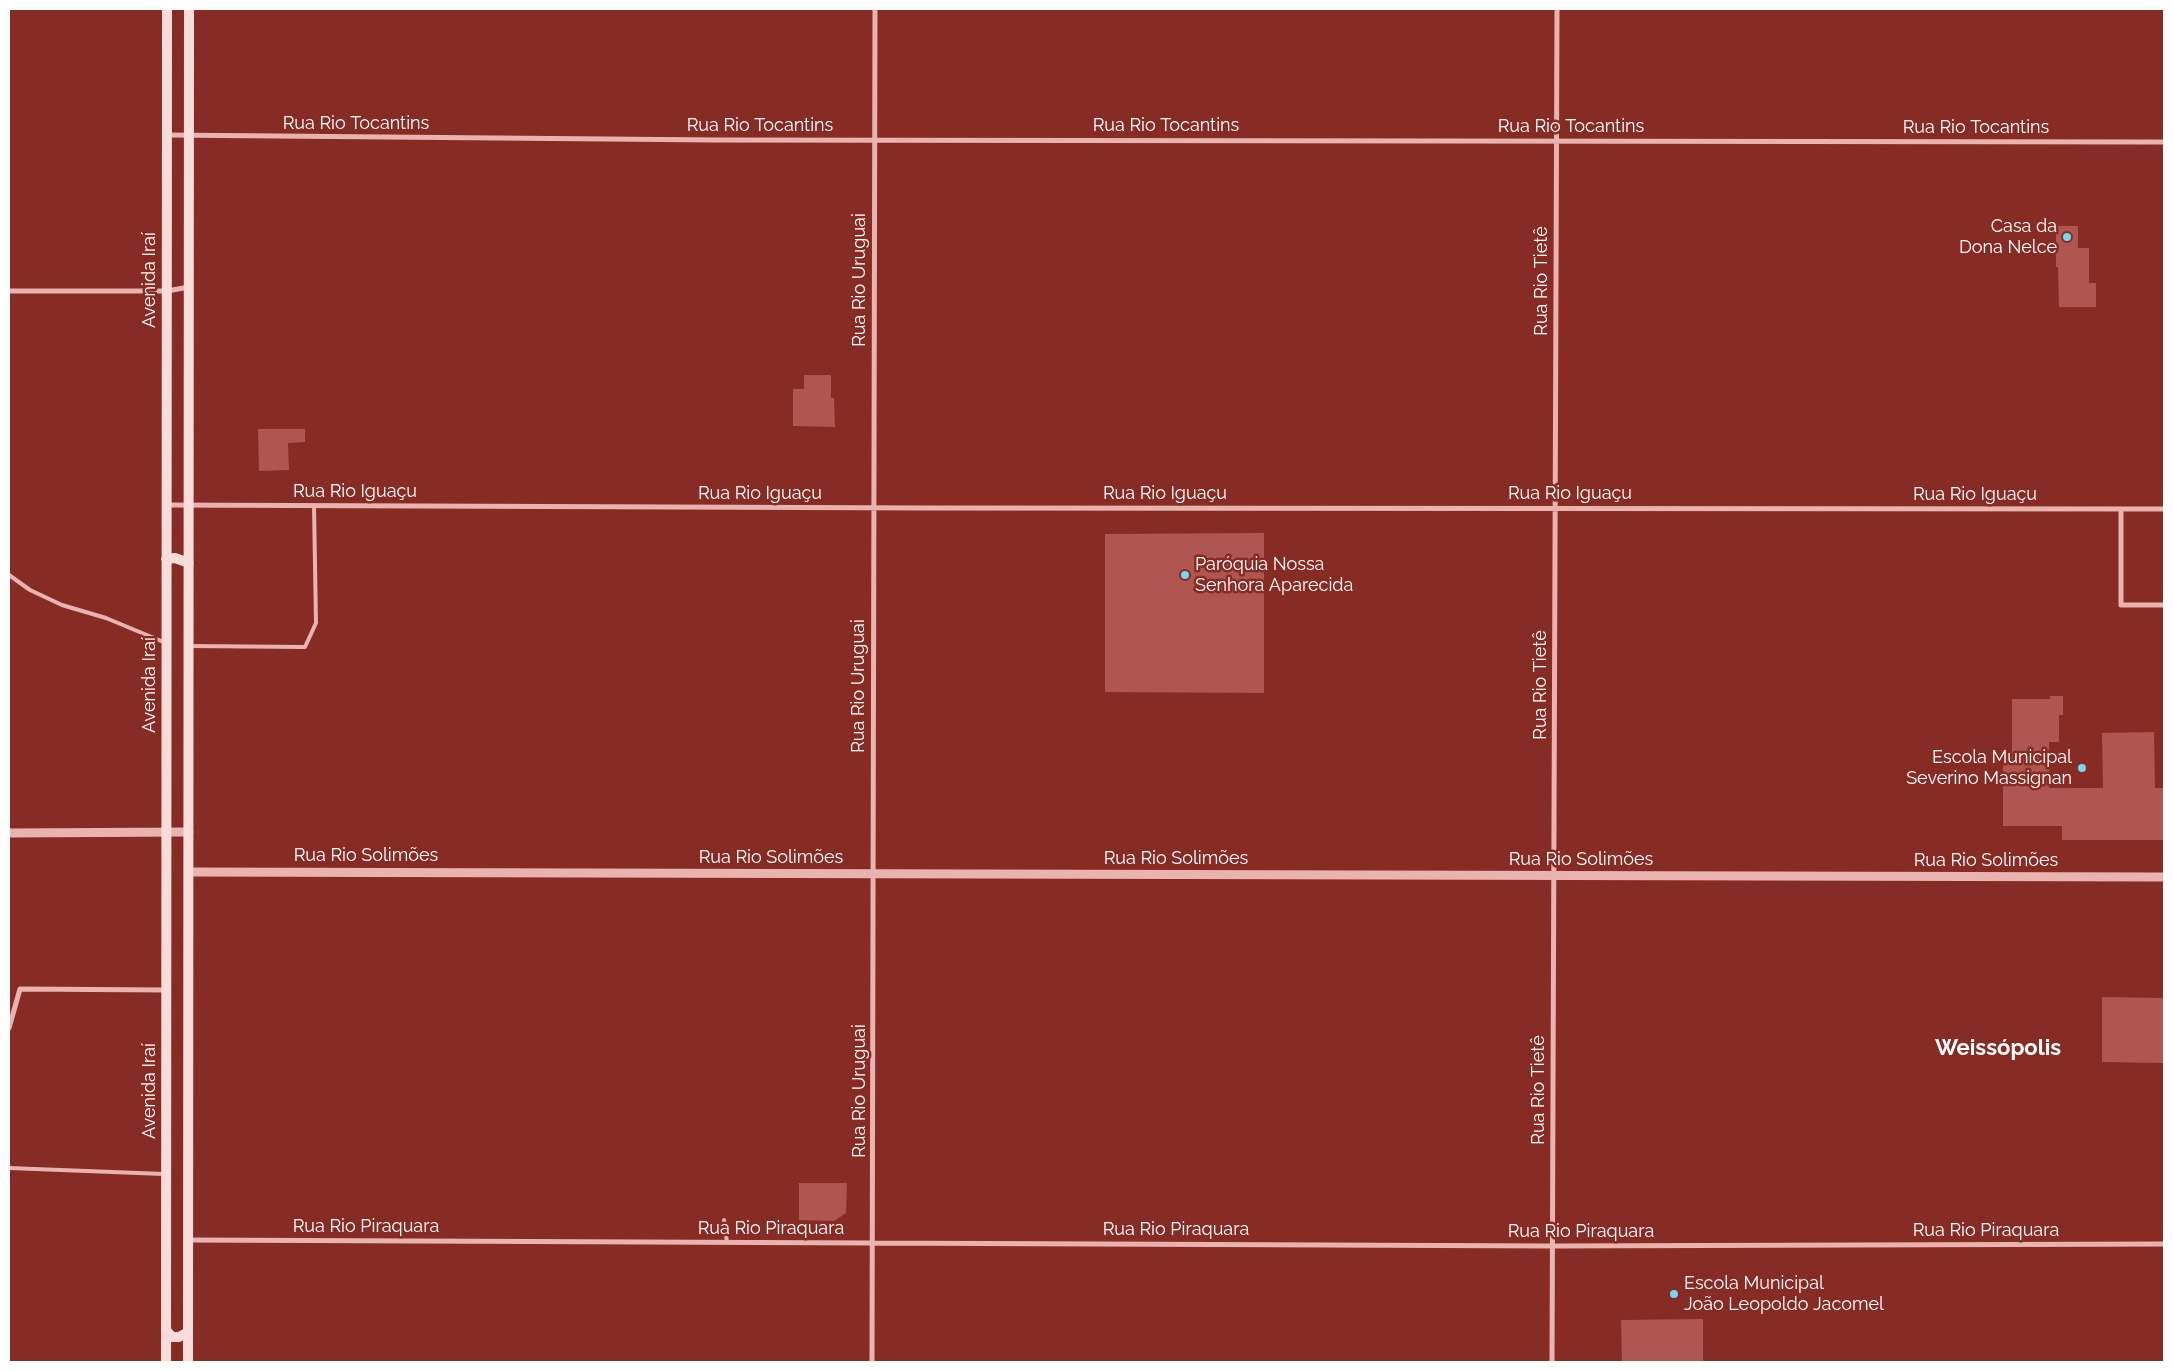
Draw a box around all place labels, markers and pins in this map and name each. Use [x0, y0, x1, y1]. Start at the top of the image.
place label: Casa da Dona Nelce [1959, 216, 2057, 258]
marker: Casa da Dona Nelce [2061, 231, 2073, 243]
place label: Paróquia Nossa Senhora Aparecida [1195, 554, 1353, 596]
marker: Paróquia Nossa Senhora Aparecida [1179, 569, 1191, 581]
place label: Escola Municipal Severino Massignan [1906, 747, 2072, 790]
marker: Escola Municipal Severino Massignan [2076, 762, 2088, 774]
place label: Escola Municipal João Leopoldo Jacomel [1684, 1273, 1884, 1316]
marker: Escola Municipal João Leopoldo Jacomel [1668, 1288, 1680, 1300]

